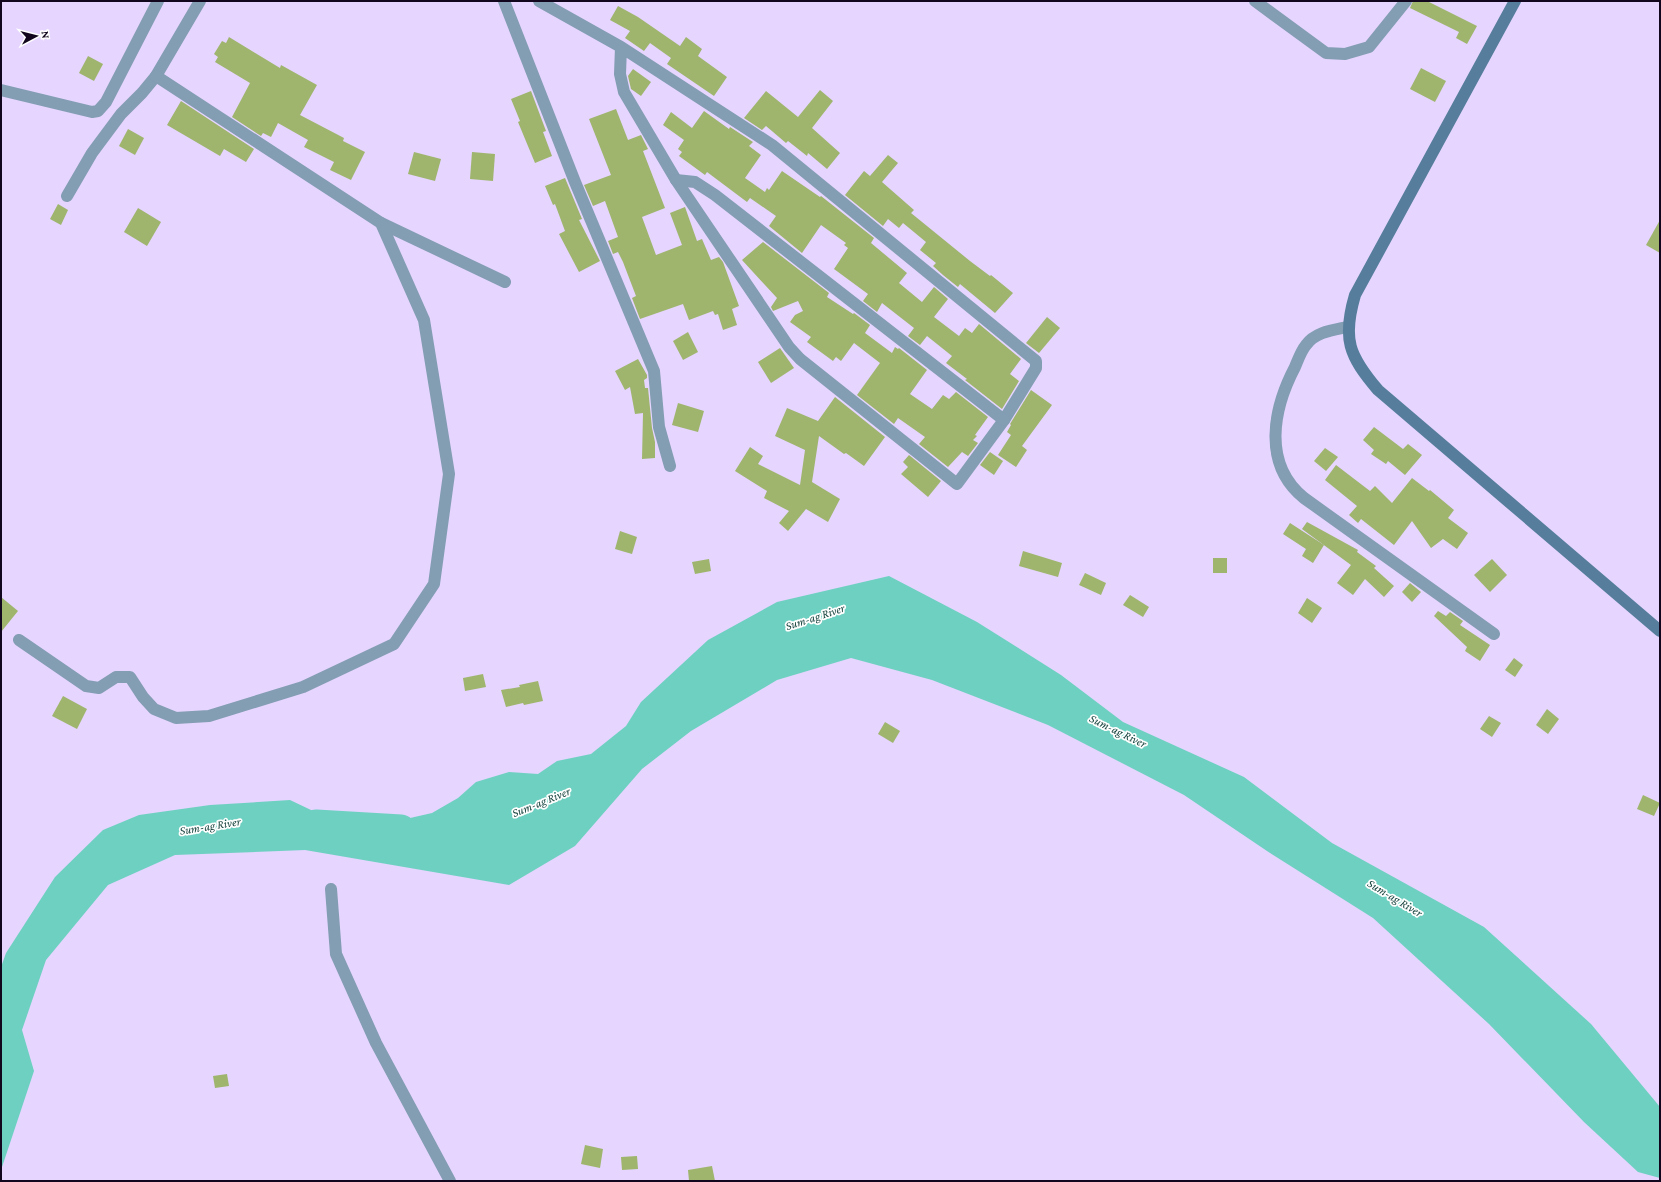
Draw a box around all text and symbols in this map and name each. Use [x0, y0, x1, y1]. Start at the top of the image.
north arrow [16, 16, 56, 56]
text: N [40, 30, 52, 40]
water label: Sum-ag River [784, 601, 847, 633]
water label: Sum-ag River [1087, 711, 1149, 751]
water label: Sum-ag River [510, 784, 573, 820]
water label: Sum-ag River [178, 814, 242, 838]
water label: Sum-ag River [1365, 876, 1426, 920]

